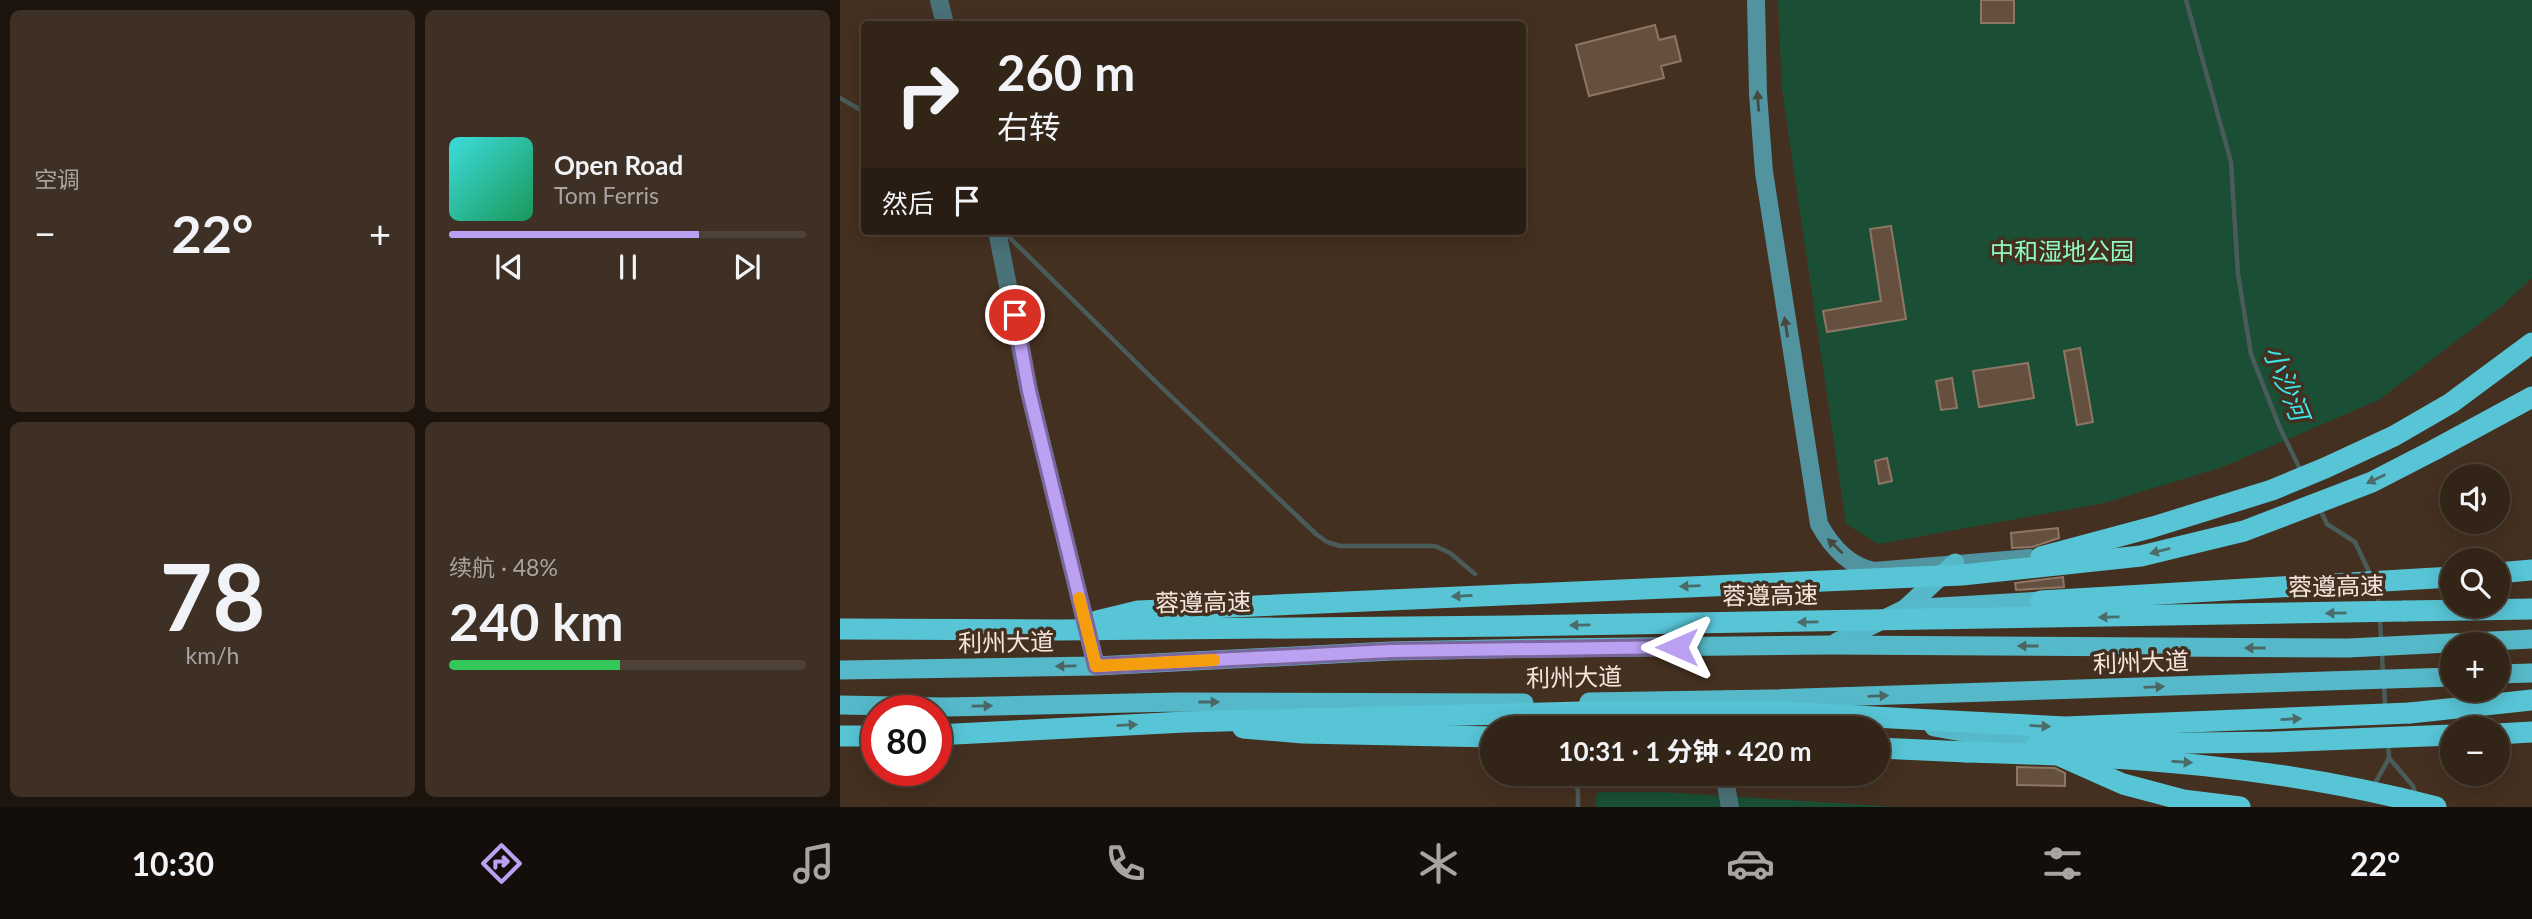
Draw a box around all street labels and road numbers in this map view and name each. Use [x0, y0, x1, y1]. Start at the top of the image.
street label: 蓉遵高速 [2288, 570, 2384, 601]
street label: 蓉遵高速 [1722, 579, 1818, 610]
street label: 蓉遵高速 [1155, 586, 1251, 617]
street label: 利州大道 [958, 626, 1054, 657]
street label: 利州大道 [2092, 645, 2189, 678]
street label: 利州大道 [1526, 661, 1622, 692]

